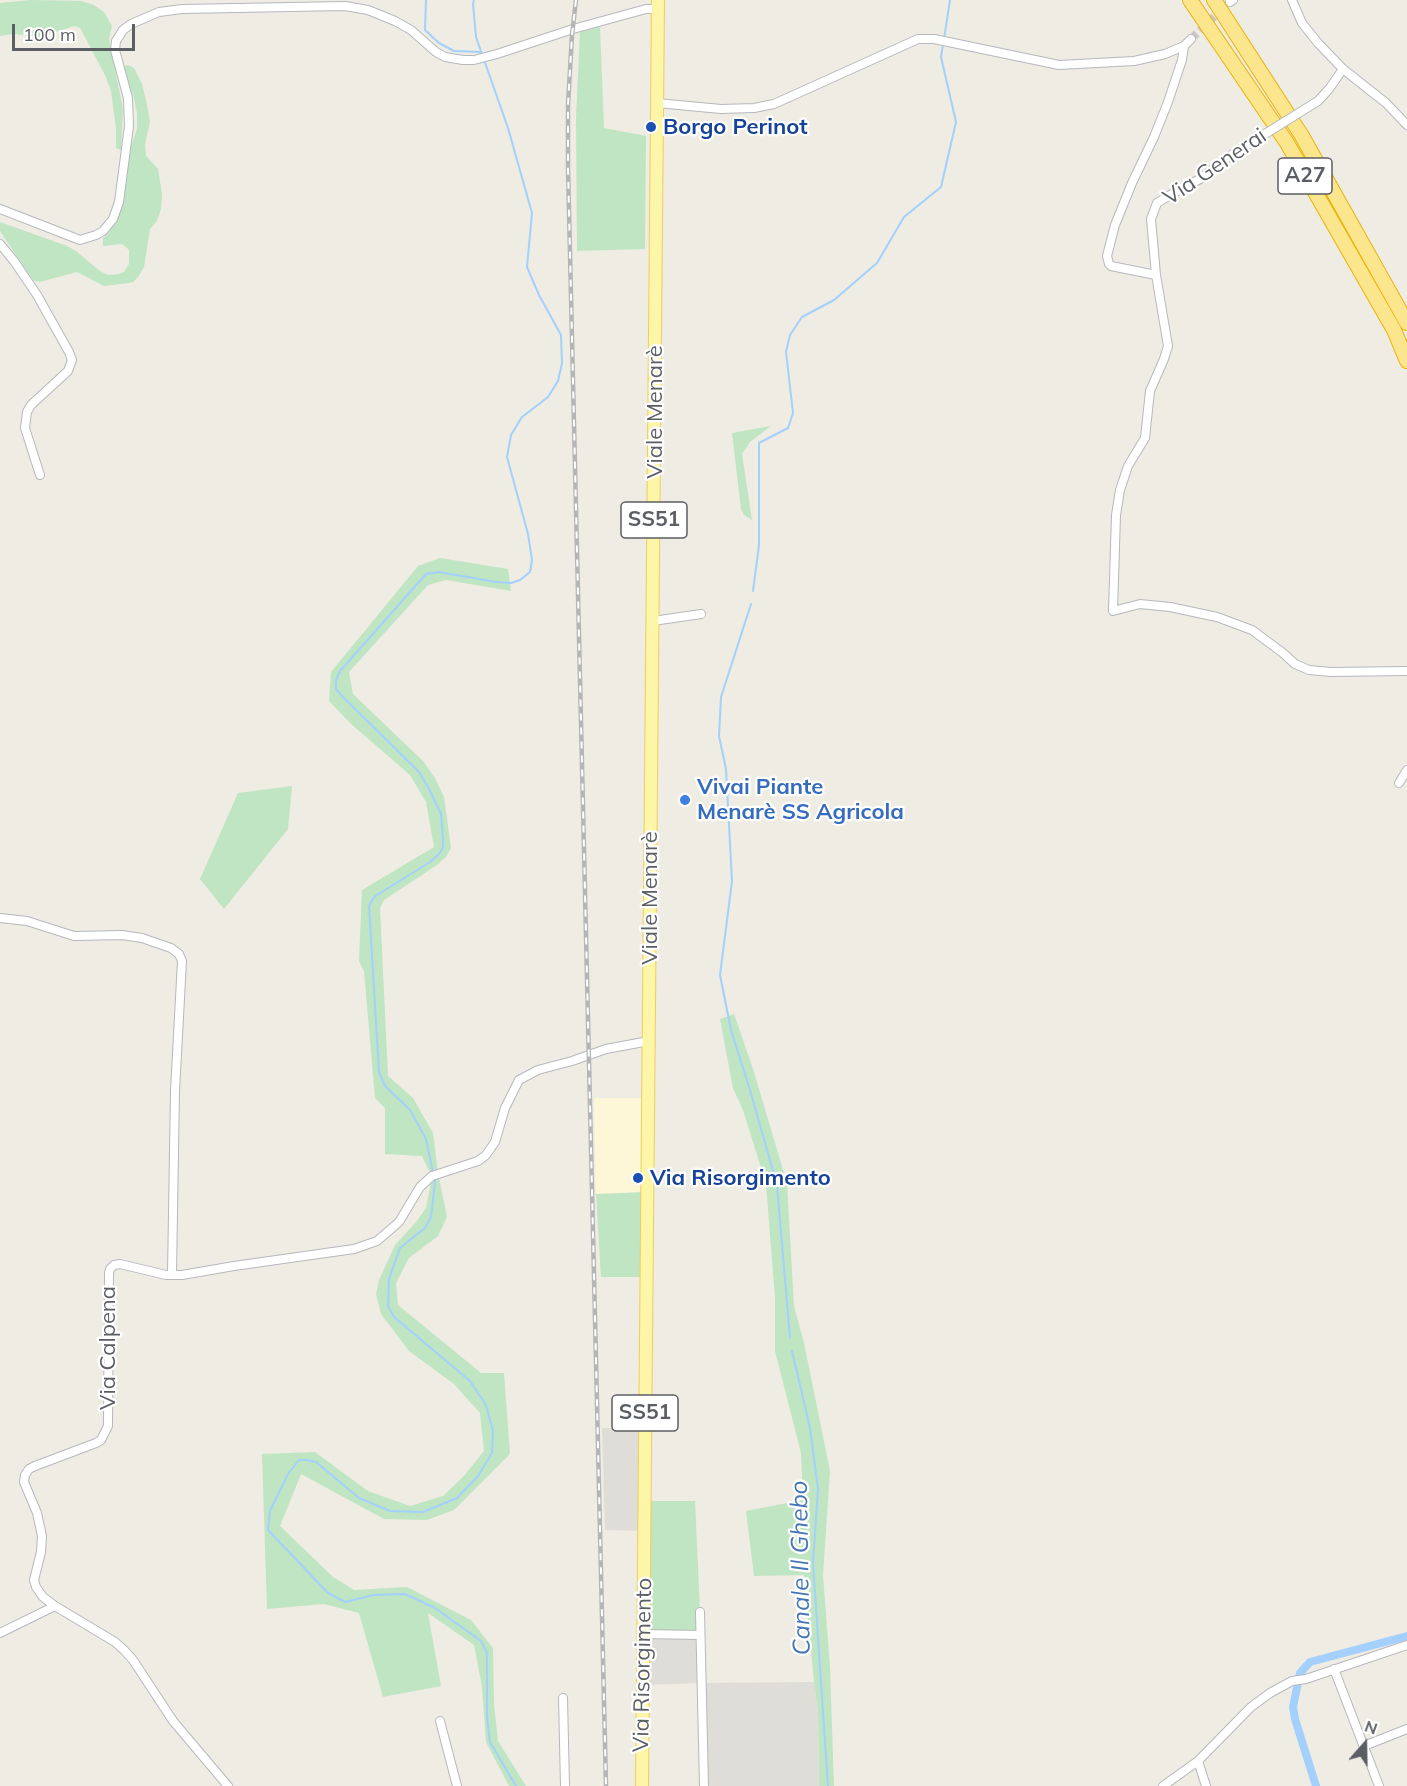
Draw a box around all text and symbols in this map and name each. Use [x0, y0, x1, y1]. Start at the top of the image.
scale bar [15, 12, 138, 50]
text: 100 m [23, 23, 76, 46]
place label: Borgo Perinot [663, 114, 807, 140]
marker: Borgo Perinot [644, 120, 658, 134]
street label: Via Generai [1158, 123, 1272, 211]
road number: A27 [1278, 158, 1332, 194]
street label: Viale Menarè [642, 345, 668, 479]
road number: SS51 [621, 502, 687, 538]
place label: Vivai Piante Menarè SS Agricola [697, 774, 904, 825]
marker: Vivai Piante Menarè SS Agricola [678, 793, 692, 807]
street label: Viale Menarè [637, 831, 663, 965]
place label: Via Risorgimento [650, 1165, 831, 1191]
marker: Via Risorgimento [631, 1171, 645, 1185]
street label: Via Calpena [95, 1286, 121, 1410]
road number: SS51 [612, 1395, 678, 1431]
water label: Canale Il Ghebo [785, 1480, 817, 1656]
street label: Via Risorgimento [628, 1578, 658, 1752]
north arrow [1335, 1714, 1395, 1774]
text: N [1362, 1716, 1380, 1739]

